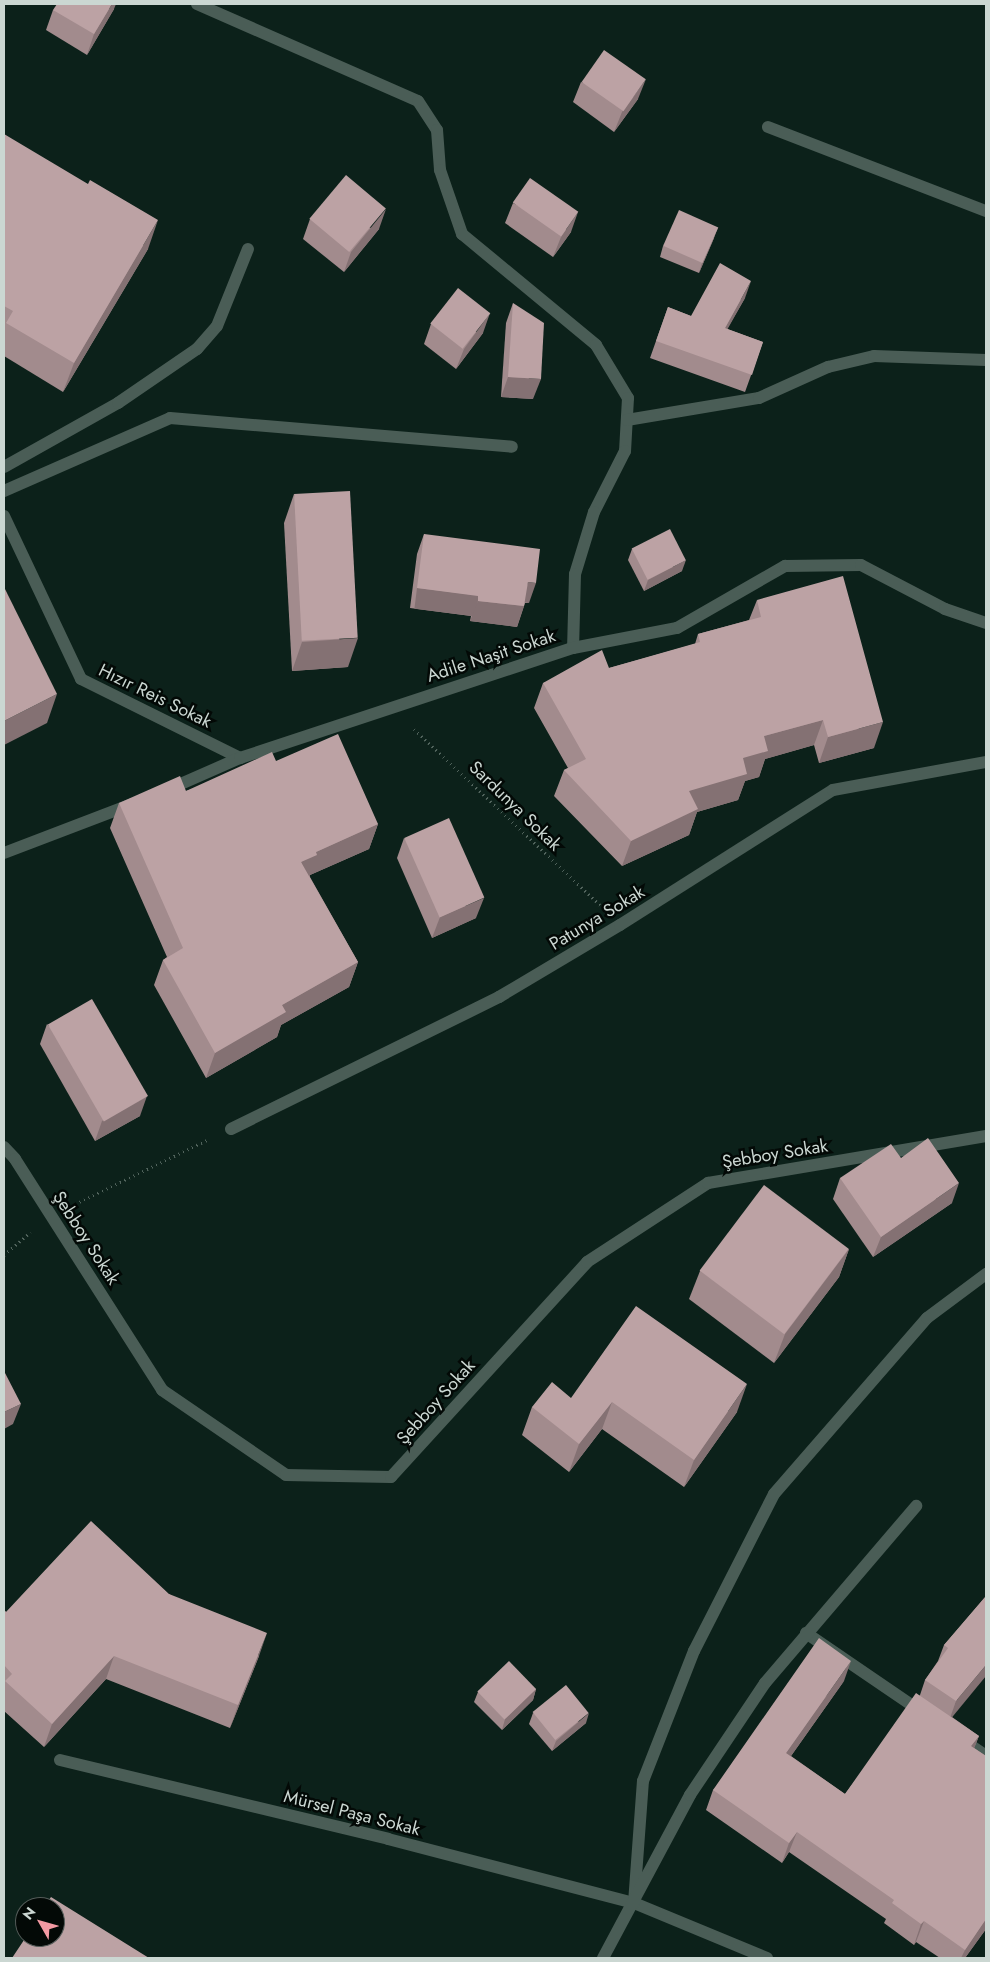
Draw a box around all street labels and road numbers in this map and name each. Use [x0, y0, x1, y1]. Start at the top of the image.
street label: Adile Naşit Sokak [424, 625, 558, 687]
street label: Hızır Reis Sokak [95, 659, 215, 733]
street label: Sardunya Sokak [464, 757, 566, 855]
street label: Patunya Sokak [545, 881, 649, 955]
street label: Şebboy Sokak [721, 1135, 829, 1173]
street label: Şebboy Sokak [48, 1187, 124, 1289]
street label: Şebboy Sokak [392, 1355, 480, 1449]
street label: Mürsel Paşa Sokak [282, 1786, 422, 1840]

